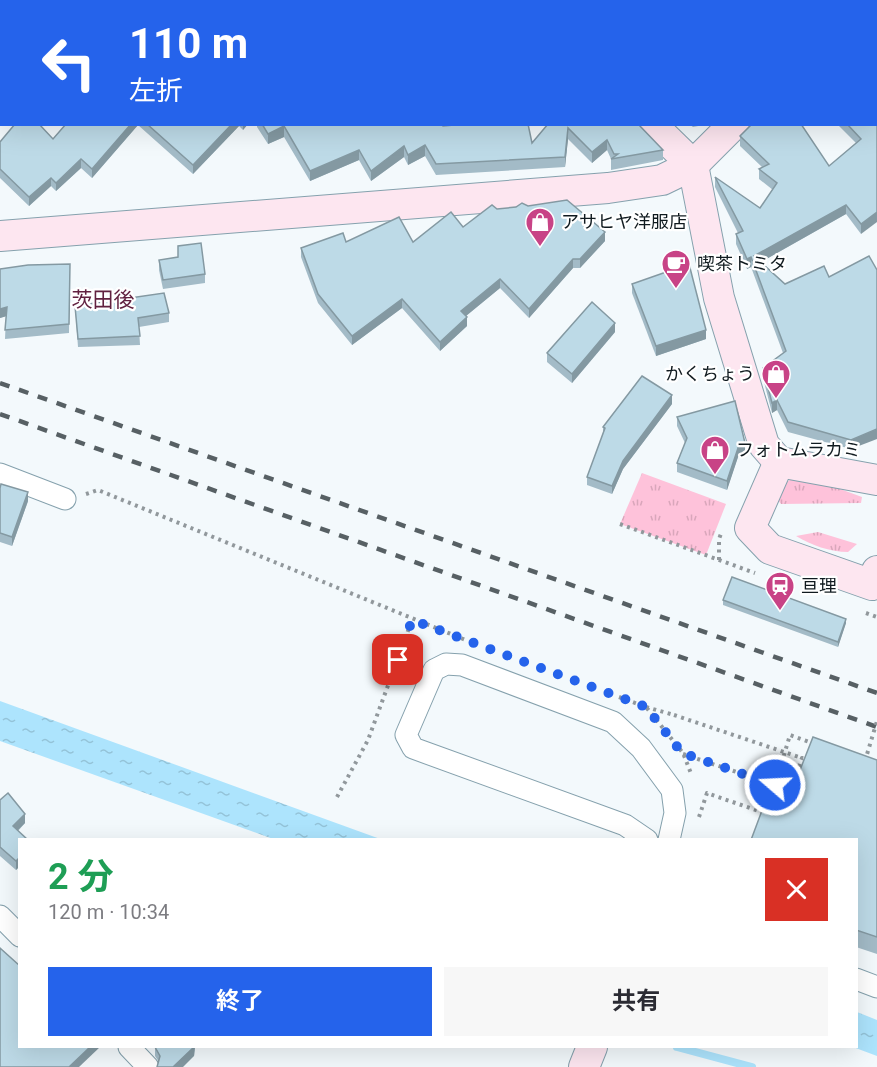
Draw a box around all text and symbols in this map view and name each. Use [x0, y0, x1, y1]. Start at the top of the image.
text: 110 m [129, 19, 248, 68]
icon: left [30, 24, 108, 102]
text: 左折 [129, 75, 183, 107]
shop icon: アサヒヤ洋服店 [524, 206, 556, 248]
place label: アサヒヤ洋服店 [561, 211, 687, 232]
cafe icon: 喫茶トミタ [660, 248, 692, 290]
place label: 喫茶トミタ [697, 253, 787, 274]
district label: 茨田後 [72, 288, 135, 312]
shop icon: かくちょう [760, 358, 792, 400]
place label: かくちょう [665, 363, 755, 384]
shop icon: フォトムラカミ [699, 434, 731, 476]
place label: フォトムラカミ [736, 439, 861, 460]
station icon: 亘理 [764, 570, 796, 612]
place label: 亘理 [801, 575, 837, 596]
pin [372, 634, 423, 685]
icon: arrive [381, 643, 414, 676]
position arrow [743, 753, 807, 817]
text: 2 分 [48, 856, 114, 898]
button: close [765, 858, 828, 921]
text: 120 m · 10:34 [48, 900, 169, 924]
button: 終了 [48, 967, 432, 1036]
button: 共有 [444, 967, 828, 1036]

